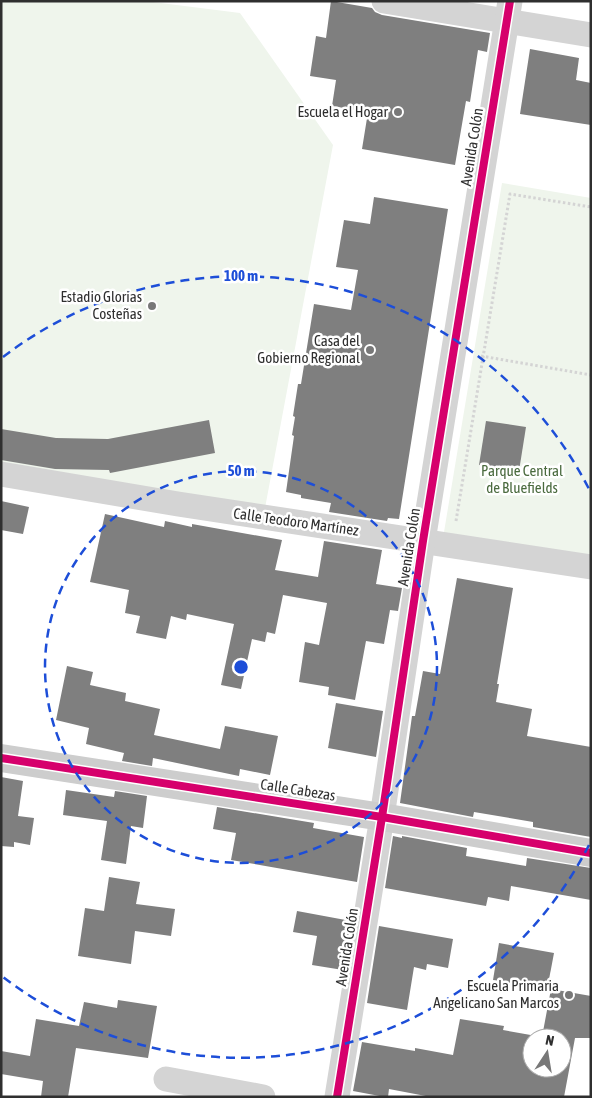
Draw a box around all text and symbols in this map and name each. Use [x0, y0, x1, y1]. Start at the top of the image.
place label: Escuela el Hogar [298, 103, 389, 120]
marker: Escuela el Hogar [392, 106, 404, 118]
street label: Avenida Colón [457, 107, 486, 187]
text: 100 m [224, 267, 258, 284]
place label: Estadio Glorias Costeñas [60, 288, 142, 322]
marker: Estadio Glorias Costeñas [146, 300, 158, 312]
place label: Casa del Gobierno Regional [257, 332, 360, 366]
marker: Casa del Gobierno Regional [364, 344, 376, 356]
text: 50 m [228, 462, 255, 479]
park label: Parque Central de Bluefields [481, 462, 563, 496]
street label: Calle Teodoro Martínez [232, 504, 360, 539]
street label: Avenida Colón [394, 507, 423, 587]
centre of rings [232, 658, 250, 676]
street label: Calle Cabezas [259, 775, 337, 804]
street label: Avenida Colón [332, 907, 361, 987]
place label: Escuela Primaria Angelicano San Marcos [433, 977, 559, 1011]
marker: Escuela Primaria Angelicano San Marcos [563, 989, 575, 1001]
north arrow [522, 1028, 572, 1078]
text: N [544, 1032, 555, 1049]

